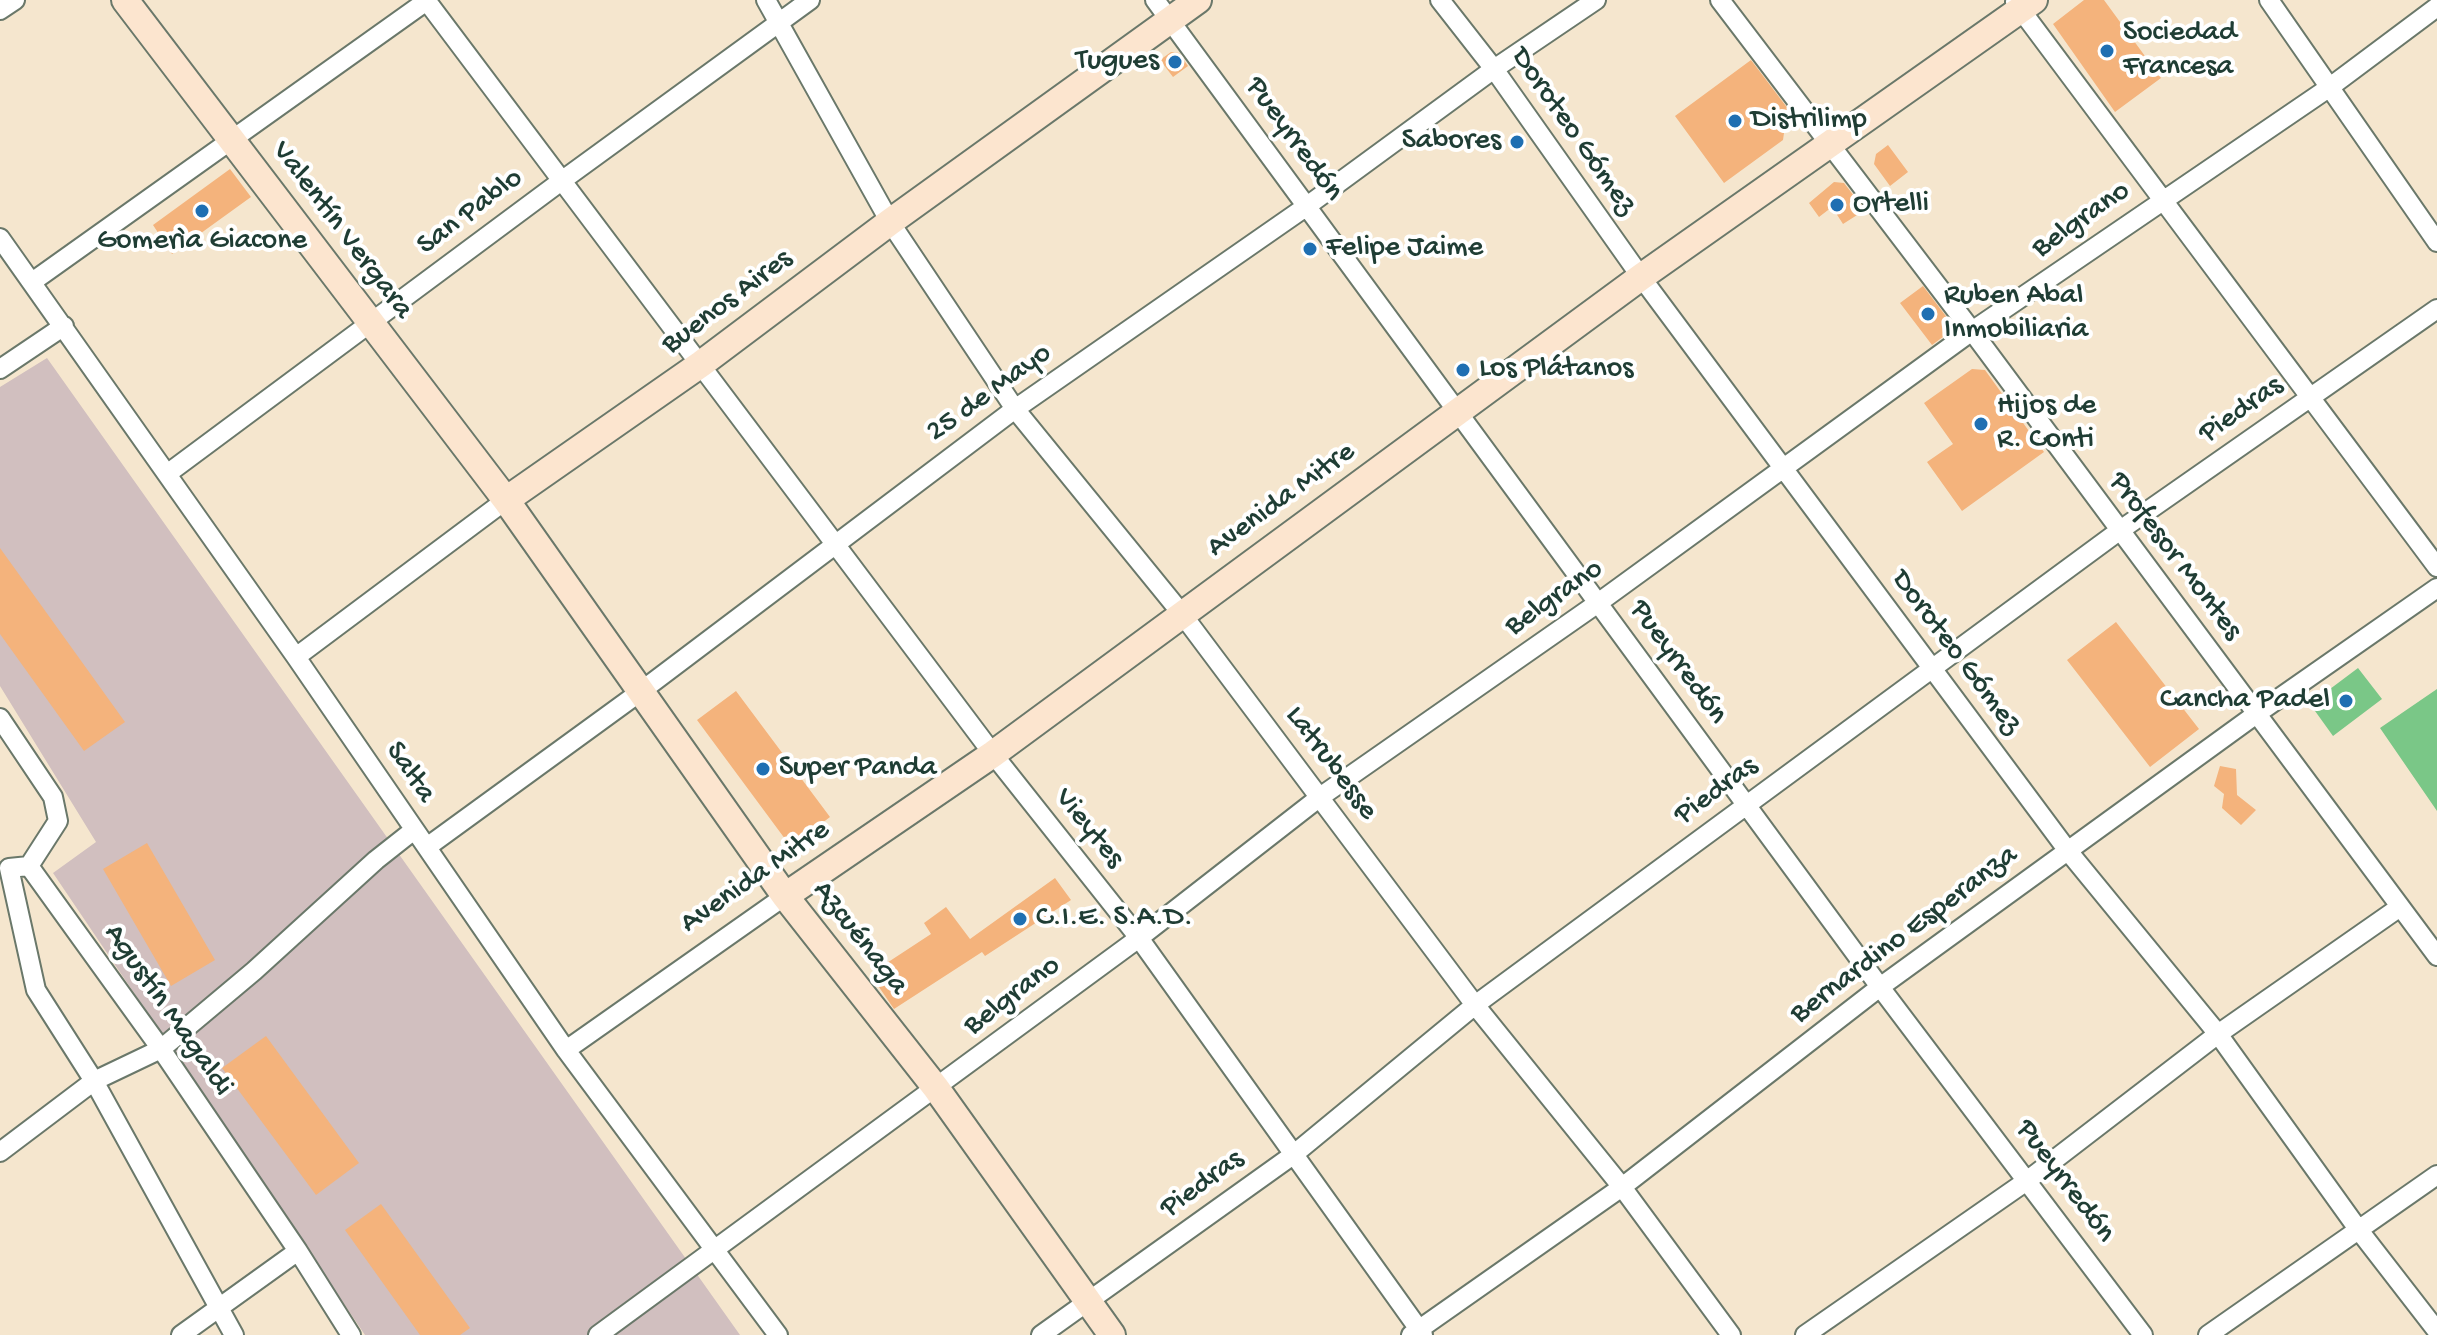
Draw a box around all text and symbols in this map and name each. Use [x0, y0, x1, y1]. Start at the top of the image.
place label: Sociedad Francesa [2123, 16, 2236, 86]
street label: Doroteo Gómez [1501, 41, 1643, 223]
marker: Sociedad Francesa [2098, 42, 2116, 60]
place label: Tugues [1076, 44, 1159, 80]
marker: Tugues [1166, 53, 1184, 71]
street label: Pueyrredón [1236, 71, 1350, 209]
place label: Distrilimp [1751, 103, 1867, 139]
marker: Distrilimp [1726, 112, 1744, 130]
place label: Sabores [1402, 124, 1501, 160]
marker: Sabores [1508, 133, 1526, 151]
street label: Valentín Vergara [262, 135, 420, 327]
street label: San Pablo [411, 162, 531, 264]
street label: Belgrano [2026, 174, 2138, 268]
place label: Ortelli [1853, 187, 1929, 223]
marker: Ortelli [1828, 196, 1846, 214]
marker: Gomerìa Giacone [193, 202, 211, 220]
place label: Gomerìa Giacone [97, 224, 307, 260]
place label: Felipe Jaime [1326, 231, 1483, 267]
marker: Felipe Jaime [1301, 240, 1319, 258]
street label: Buenos Aires [656, 242, 800, 364]
place label: Ruben Abal Inmobiliaria [1944, 279, 2088, 350]
marker: Ruben Abal Inmobiliaria [1919, 305, 1937, 323]
street label: 25 de Mayo [921, 337, 1059, 451]
place label: Los Plátanos [1479, 352, 1633, 388]
marker: Los Plátanos [1454, 361, 1472, 379]
street label: Piedras [2193, 369, 2291, 453]
place label: Hijos de R. Conti [1997, 389, 2096, 460]
marker: Hijos de R. Conti [1972, 415, 1990, 433]
street label: Avenida Mitre [1201, 435, 1363, 567]
street label: Profesor Montes [2099, 466, 2249, 648]
street label: Belgrano [1499, 552, 1611, 646]
street label: Doroteo Gómez [1882, 564, 2028, 742]
street label: Pueyrredón [1620, 594, 1734, 732]
place label: Cancha Padel [2160, 683, 2330, 719]
marker: Cancha Padel [2337, 692, 2355, 710]
street label: Latrubesse [1275, 700, 1385, 828]
street label: Salta [376, 736, 442, 810]
street label: Piedras [1668, 750, 1766, 834]
place label: Super Panda [779, 751, 937, 787]
marker: Super Panda [754, 760, 772, 778]
street label: Vieytes [1045, 782, 1131, 876]
street label: Avenida Mitre [674, 813, 838, 943]
street label: Bernardino Esperanza [1784, 839, 2026, 1033]
street label: Azcuénaga [803, 875, 915, 1003]
place label: C.I.E. S.A.D. [1036, 901, 1193, 937]
marker: C.I.E. S.A.D. [1011, 910, 1029, 928]
street label: Agustín Magaldi [94, 918, 240, 1104]
street label: Belgrano [958, 949, 1068, 1045]
street label: Pueyrredón [2006, 1113, 2122, 1251]
street label: Piedras [1154, 1143, 1252, 1227]

